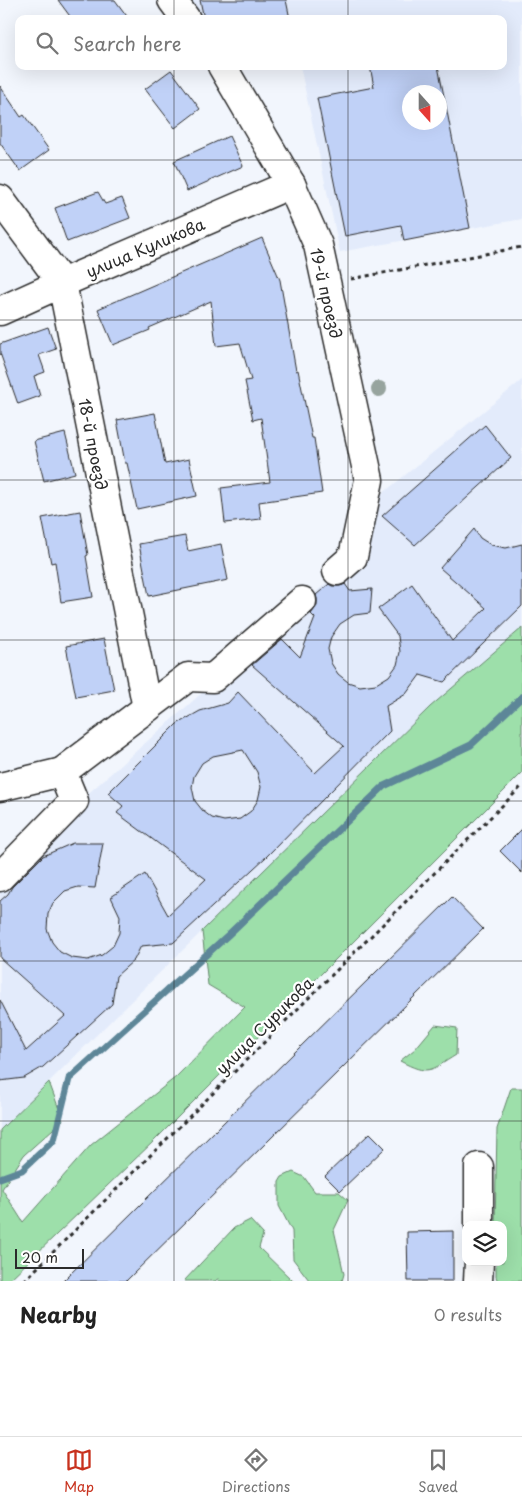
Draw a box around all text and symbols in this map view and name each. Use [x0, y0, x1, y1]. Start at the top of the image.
search box [15, 15, 507, 70]
icon: search [33, 29, 61, 57]
text: Search here [73, 29, 182, 57]
north arrow [402, 85, 447, 130]
street label: улица Куликова [82, 211, 208, 283]
street label: 19-й проезд [305, 245, 349, 341]
street label: 18-й проезд [73, 396, 115, 492]
street label: улица Сурикова [210, 971, 318, 1079]
map controls [462, 1221, 507, 1266]
button: layers [462, 1221, 507, 1266]
scale bar [15, 1246, 84, 1269]
text: 20 m [22, 1247, 58, 1268]
text: Nearby [20, 1298, 97, 1330]
text: 0 results [434, 1302, 502, 1326]
tab: Map [64, 1446, 94, 1497]
tab: Directions [222, 1446, 290, 1497]
tab: Saved [418, 1446, 458, 1497]

